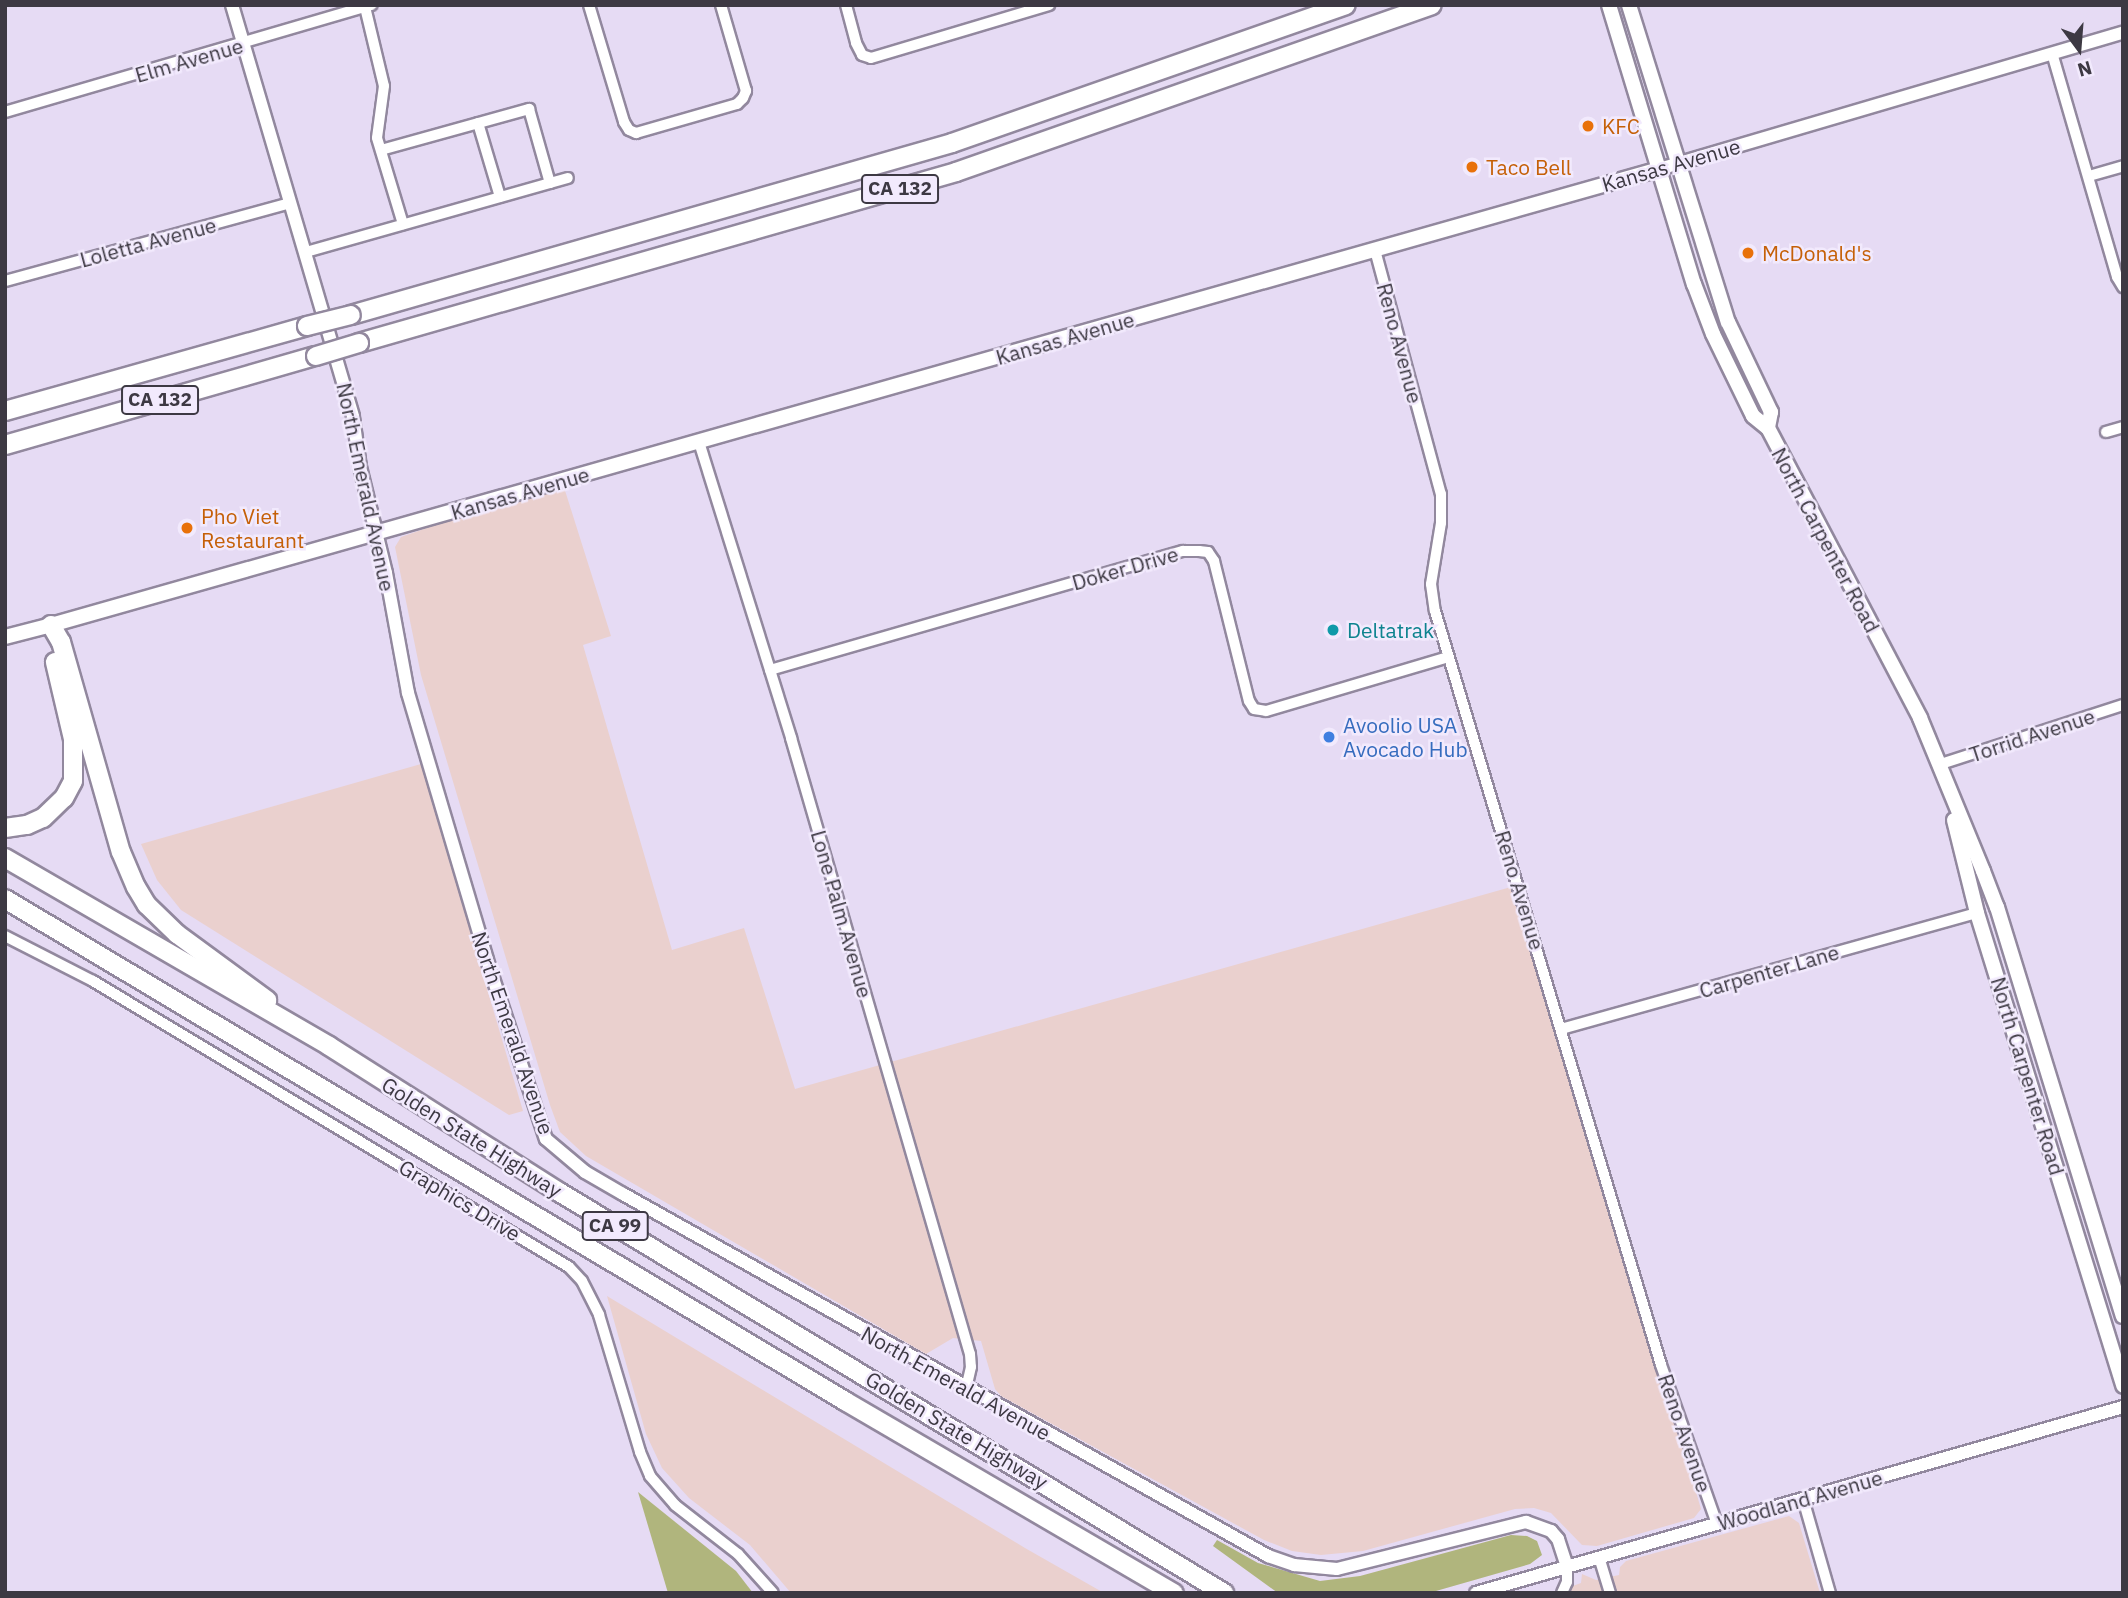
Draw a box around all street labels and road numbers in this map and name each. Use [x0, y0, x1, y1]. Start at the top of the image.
street label: Elm Avenue [132, 33, 246, 87]
street label: Kansas Avenue [1599, 133, 1743, 197]
road number: CA 132 [860, 174, 940, 204]
street label: Loletta Avenue [77, 212, 219, 272]
street label: Reno Avenue [1372, 280, 1428, 406]
street label: Kansas Avenue [993, 306, 1137, 370]
street label: North Emerald Avenue [332, 380, 400, 594]
road number: CA 132 [120, 384, 200, 416]
street label: North Carpenter Road [1767, 443, 1885, 637]
street label: Kansas Avenue [448, 461, 592, 525]
street label: Doker Drive [1069, 541, 1181, 595]
street label: Torrid Avenue [1966, 703, 2098, 767]
street label: Lone Palm Avenue [806, 827, 878, 1001]
street label: Reno Avenue [1490, 827, 1550, 953]
street label: North Emerald Avenue [466, 928, 560, 1138]
street label: Carpenter Lane [1696, 939, 1842, 1003]
street label: North Carpenter Road [1986, 974, 2070, 1178]
street label: Golden State Highway [377, 1071, 567, 1203]
street label: Graphics Drive [395, 1154, 525, 1246]
road number: CA 99 [580, 1210, 650, 1242]
street label: North Emerald Avenue [857, 1320, 1055, 1446]
street label: Golden State Highway [861, 1366, 1053, 1494]
street label: Reno Avenue [1653, 1371, 1717, 1495]
street label: Woodland Avenue [1715, 1464, 1885, 1536]

